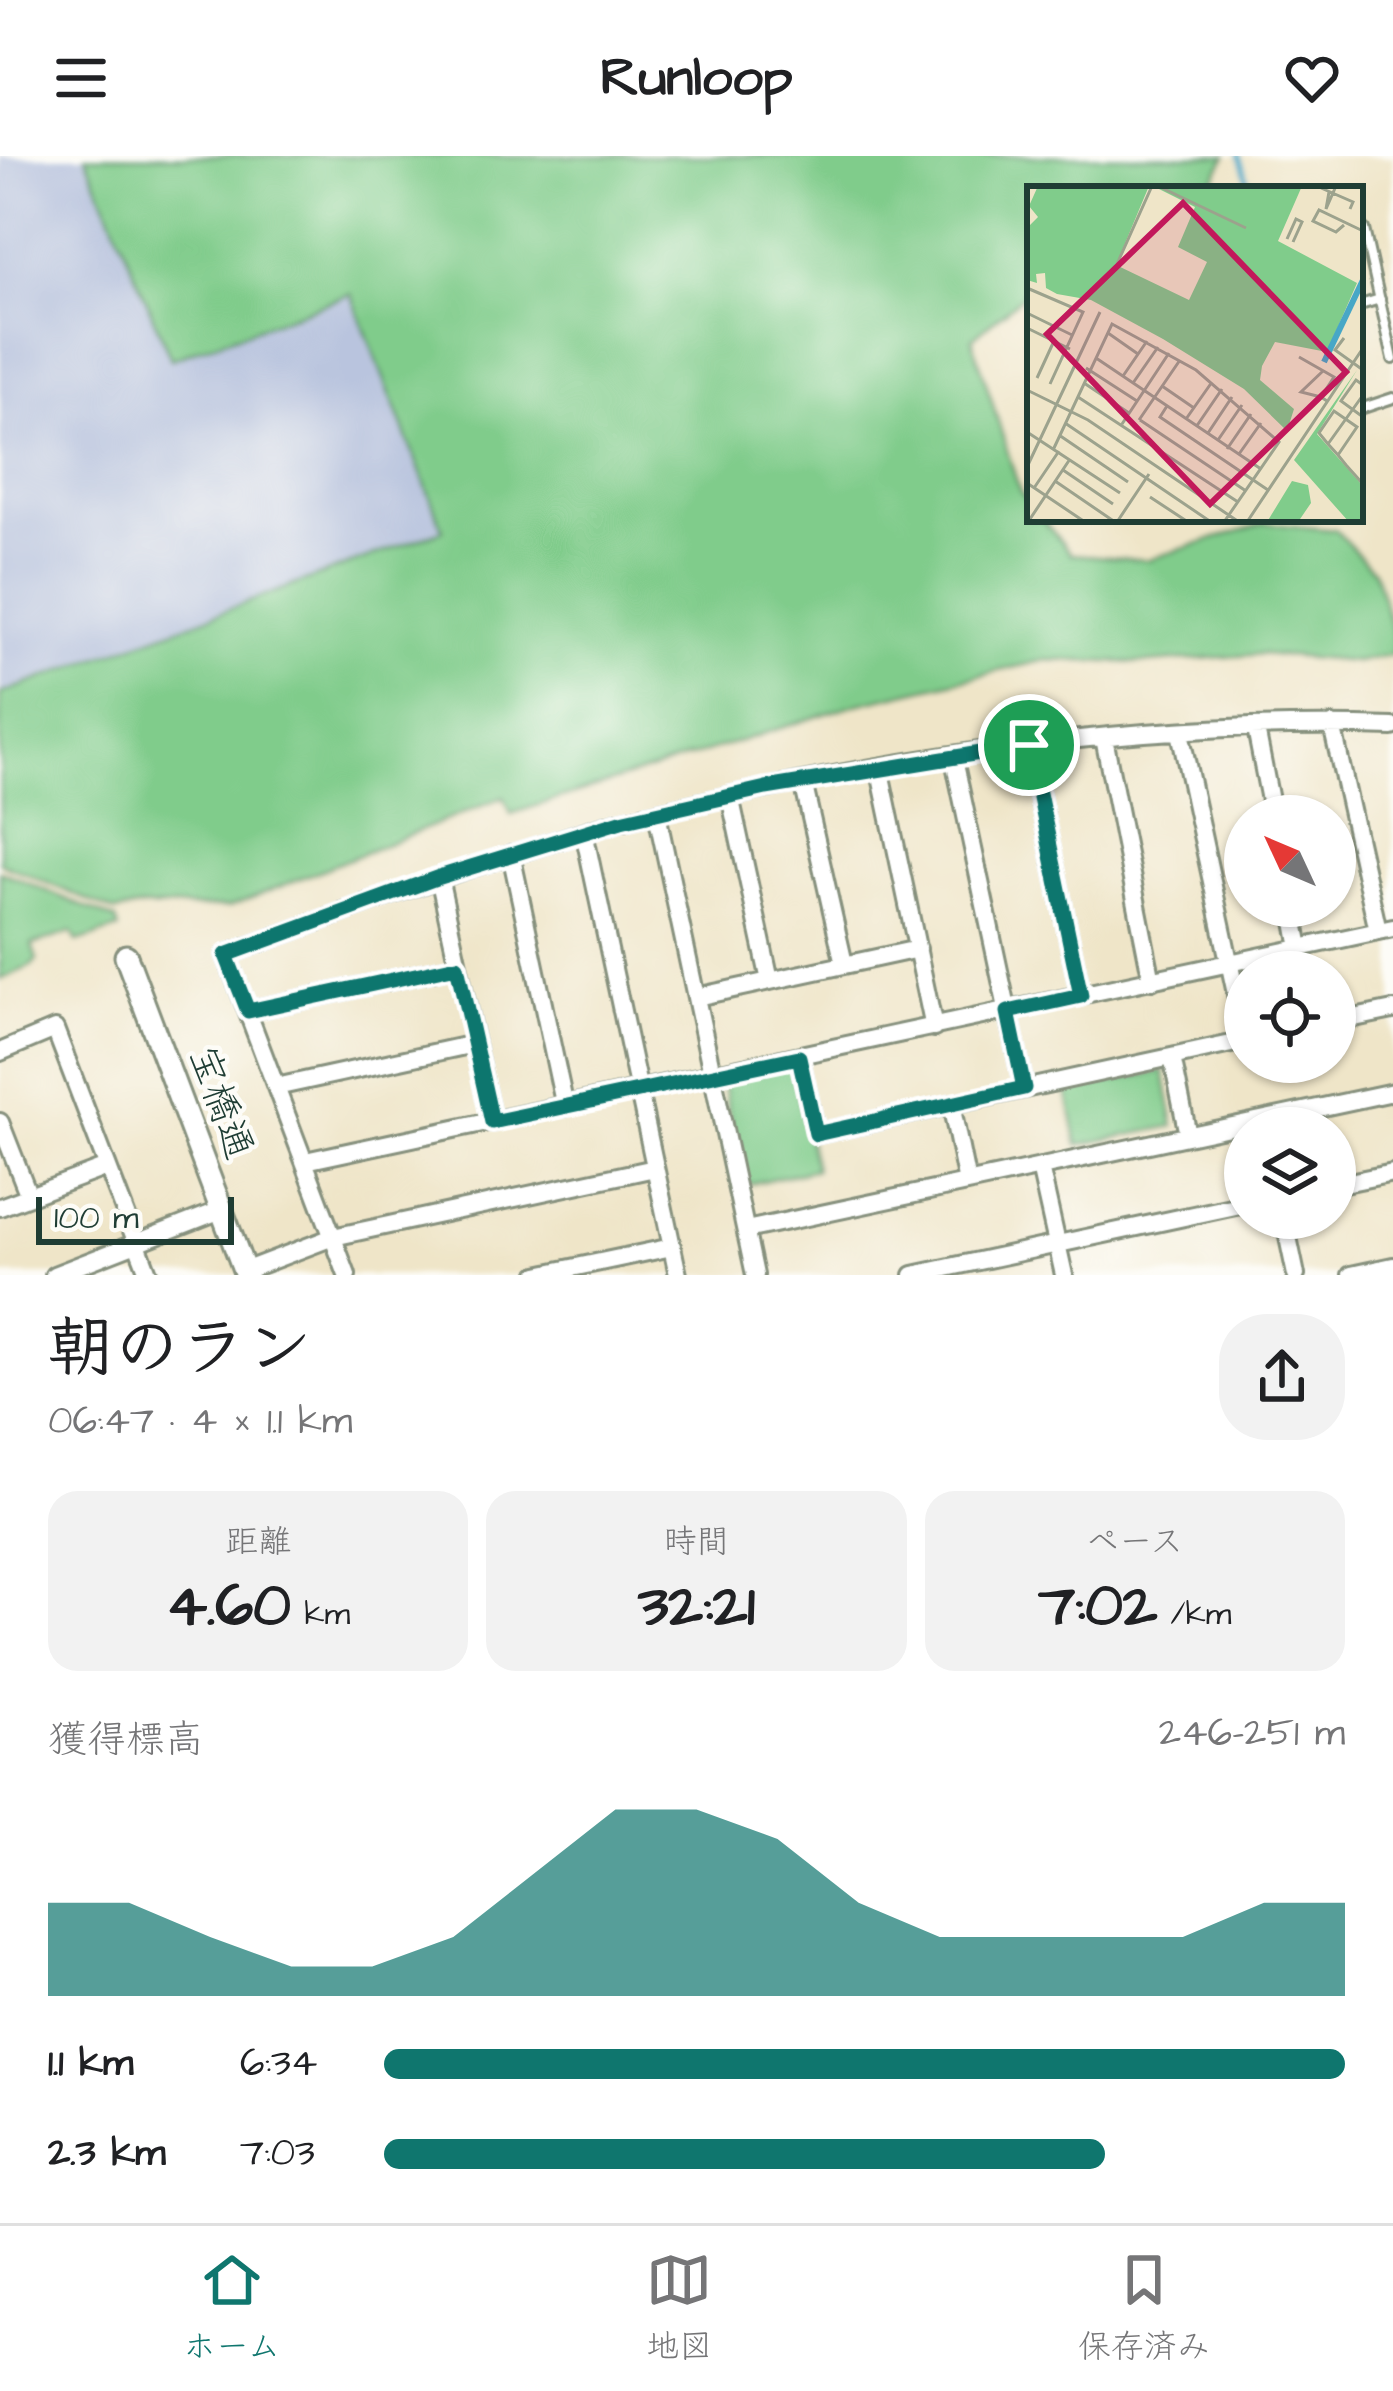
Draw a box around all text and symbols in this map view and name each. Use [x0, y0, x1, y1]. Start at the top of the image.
text: Runloop [600, 41, 793, 116]
icon: menu [48, 45, 114, 111]
icon: heart [1279, 45, 1345, 111]
inset map [1027, 186, 1363, 522]
pin [978, 694, 1080, 796]
icon: arrive [996, 712, 1062, 778]
north arrow [1224, 795, 1356, 927]
map controls [1224, 795, 1356, 1239]
button: locate [1224, 951, 1356, 1083]
street label: 宝橋通 [175, 1039, 265, 1167]
button: layers [1224, 1107, 1356, 1239]
scale bar [36, 1191, 234, 1244]
text: 100 m [54, 1195, 139, 1241]
text: 朝のラン [48, 1304, 312, 1396]
button: share [1219, 1314, 1345, 1440]
text: 06:47 · 4 × 1.1 km [48, 1395, 352, 1449]
text: 距離 [225, 1519, 291, 1565]
text: 時間 [663, 1519, 729, 1565]
text: ペース [1086, 1519, 1183, 1565]
text: 4.60 [166, 1565, 291, 1648]
text: 32:21 [638, 1565, 755, 1648]
text: 7:02 [1038, 1565, 1157, 1648]
text: km [291, 1591, 350, 1637]
text: /km [1157, 1591, 1231, 1637]
text: 246–251 m [1159, 1707, 1345, 1761]
text: 獲得標高 [48, 1714, 204, 1768]
text: 1.1 km [48, 2037, 133, 2091]
text: 6:34 [240, 2037, 317, 2091]
text: 2.3 km [48, 2127, 166, 2181]
text: 7:03 [240, 2127, 315, 2181]
tab: ホーム [183, 2247, 281, 2370]
tab: 地図 [646, 2247, 712, 2370]
tab: 保存済み [1078, 2247, 1210, 2370]

